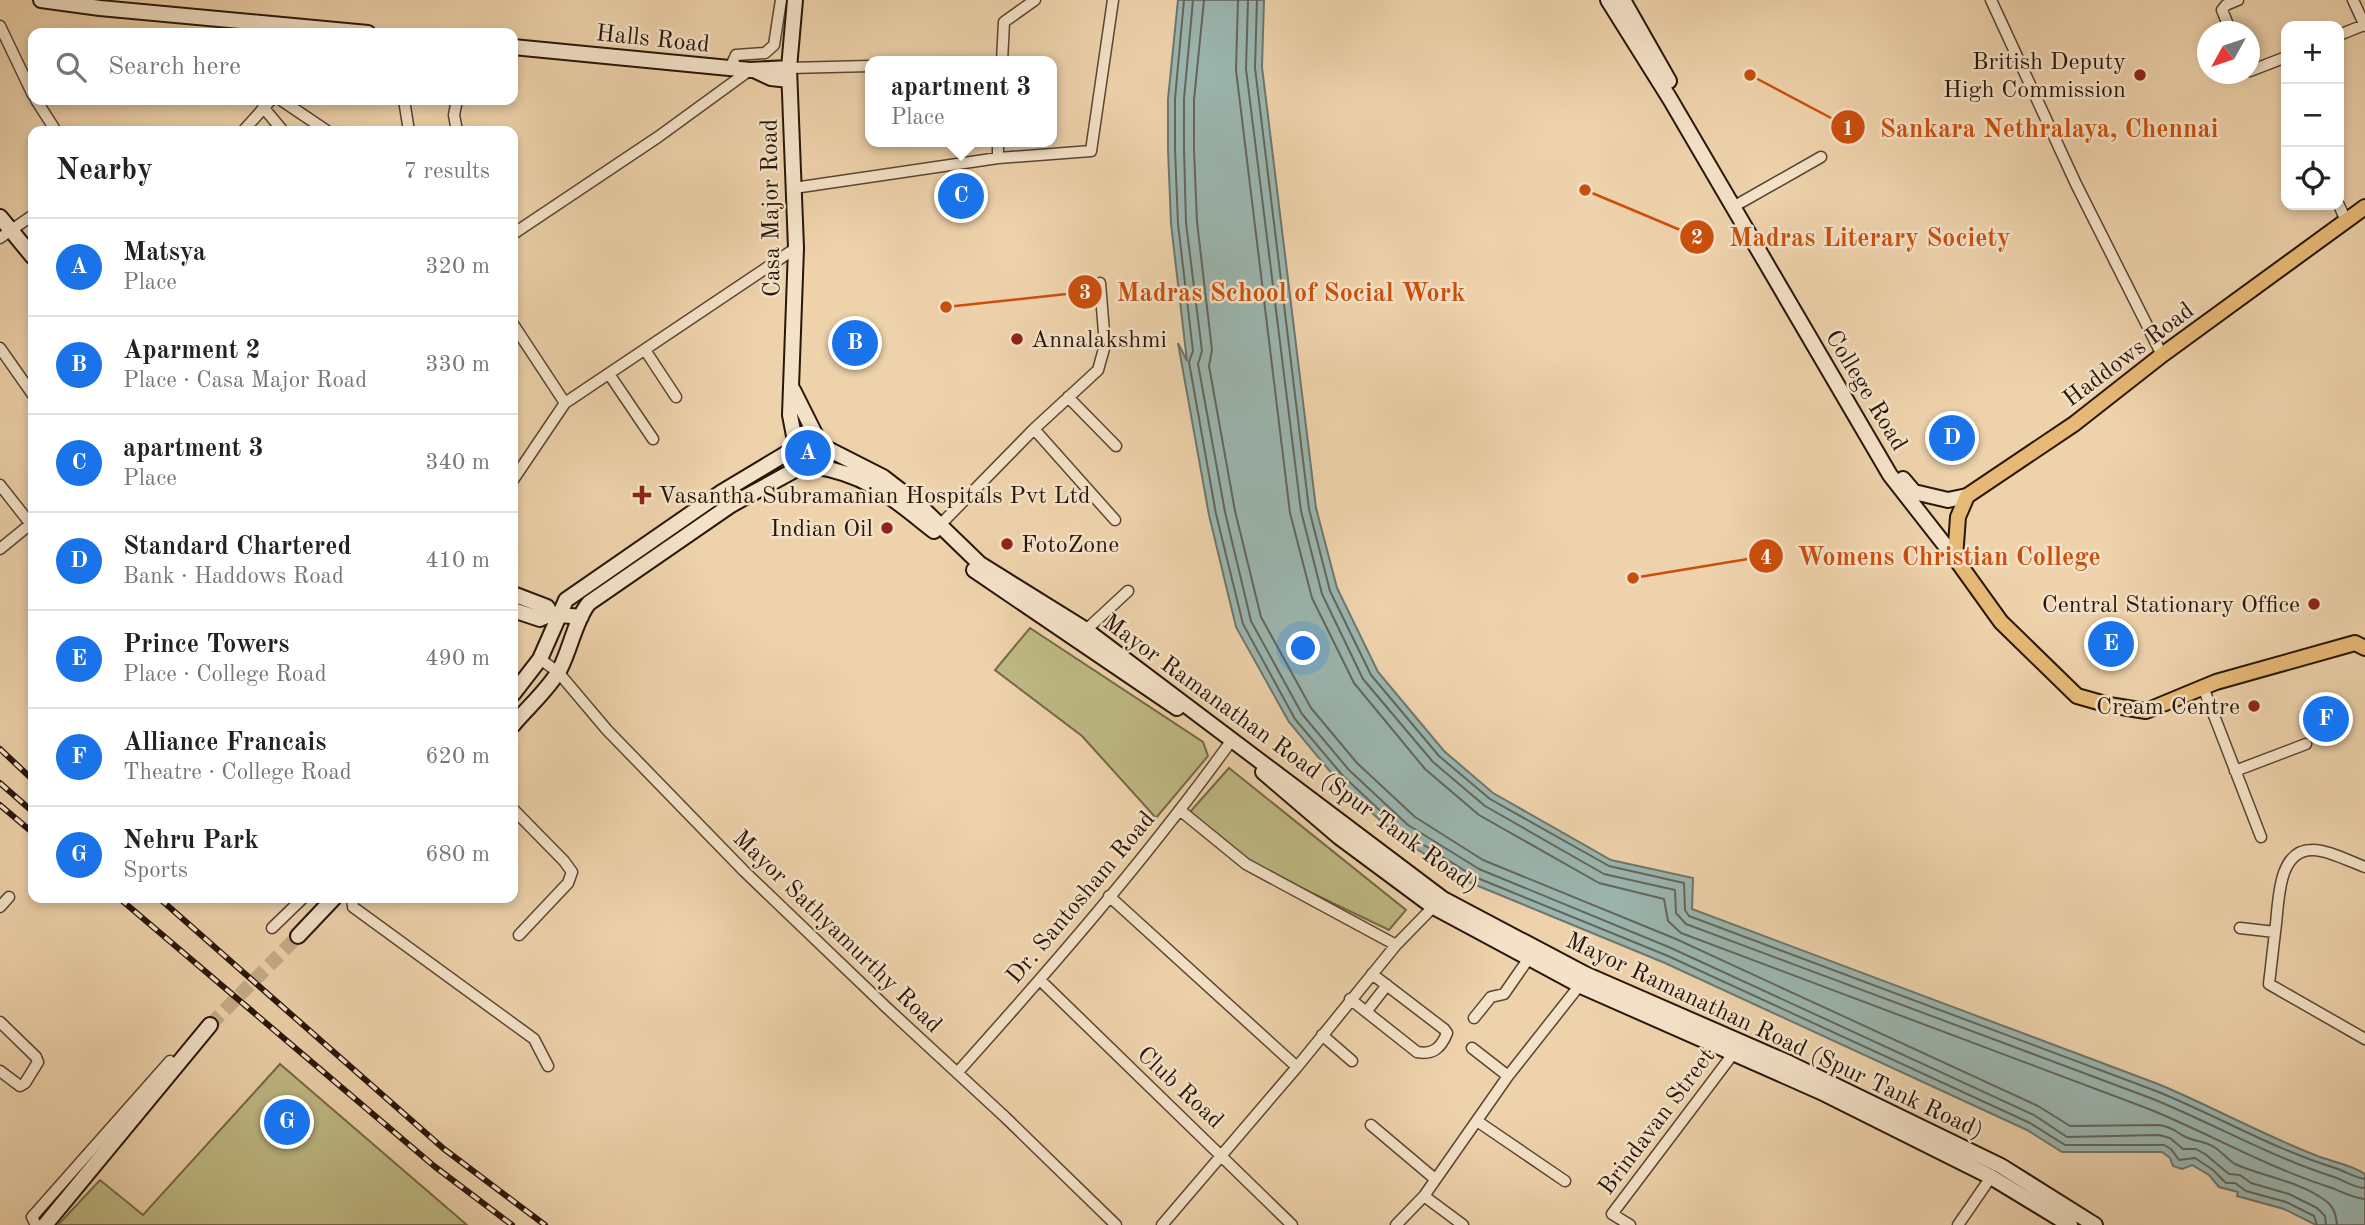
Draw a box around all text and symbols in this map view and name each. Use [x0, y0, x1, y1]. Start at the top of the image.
north arrow [2197, 21, 2260, 84]
map controls [2281, 21, 2344, 210]
button: + [2281, 21, 2344, 84]
street label: Halls Road [595, 22, 711, 58]
search box [28, 28, 518, 105]
icon: search [52, 48, 90, 86]
place label: British Deputy High Commission [1943, 51, 2126, 103]
text: Search here [108, 54, 241, 80]
popup [865, 56, 1057, 147]
marker: British Deputy High Commission [2132, 67, 2148, 83]
text: apartment 3 [891, 75, 1031, 101]
button: − [2281, 84, 2344, 147]
callout: Sankara Nethralaya, Chennai [1830, 104, 2232, 151]
text: Place [891, 106, 944, 129]
text: Sankara Nethralaya, Chennai [1880, 117, 2218, 143]
street label: Casa Major Road [758, 119, 786, 297]
text: 1 [1842, 119, 1854, 140]
button: locate [2281, 147, 2344, 210]
text: Nearby [56, 156, 153, 186]
text: 7 results [404, 160, 490, 183]
pin: C [938, 170, 984, 222]
callout: Madras Literary Society [1680, 213, 2024, 260]
text: Madras Literary Society [1729, 226, 2011, 252]
text: 2 [1691, 228, 1703, 249]
text: Matsya [123, 240, 206, 266]
text: A [70, 255, 88, 278]
text: 320 m [425, 255, 490, 278]
callout: Madras School of Social Work [1068, 268, 1480, 315]
text: Place [123, 271, 177, 294]
text: Madras School of Social Work [1116, 281, 1466, 307]
text: 3 [1079, 283, 1091, 304]
street label: Haddows Road [2059, 299, 2199, 412]
pin: B [832, 317, 878, 369]
street label: College Road [1820, 326, 1911, 456]
place label: Annalakshmi [1031, 329, 1167, 353]
marker: Annalakshmi [1009, 331, 1025, 347]
text: Aparment 2 [123, 338, 261, 364]
text: B [71, 353, 87, 376]
text: 330 m [425, 353, 490, 376]
text: Place · Casa Major Road [123, 369, 367, 392]
pin: D [1929, 412, 1975, 464]
pin: A [785, 427, 831, 479]
text: apartment 3 [123, 436, 264, 462]
text: C [71, 451, 87, 474]
text: 340 m [425, 451, 490, 474]
text: Place [123, 467, 177, 490]
marker: Vasantha Subramanian Hospitals Pvt Ltd [632, 485, 652, 505]
place label: Vasantha Subramanian Hospitals Pvt Ltd [658, 485, 1090, 509]
place label: Indian Oil [770, 518, 873, 542]
marker: Indian Oil [879, 520, 895, 536]
callout: Womens Christian College [1748, 533, 2115, 580]
text: Standard Chartered [123, 534, 352, 560]
place label: FotoZone [1021, 534, 1119, 558]
marker: FotoZone [999, 536, 1015, 552]
text: Womens Christian College [1797, 545, 2101, 571]
text: 4 [1760, 548, 1772, 569]
text: D [70, 549, 88, 572]
text: 410 m [425, 549, 490, 572]
text: Bank · Haddows Road [123, 565, 344, 588]
place label: Central Stationary Office [2042, 594, 2300, 618]
marker: Central Stationary Office [2306, 596, 2322, 612]
street label: Mayor Ramanathan Road (Spur Tank Road) [1098, 610, 1482, 899]
pin: E [2088, 618, 2134, 670]
your location [1286, 631, 1320, 665]
text: Prince Towers [123, 632, 290, 658]
text: E [71, 647, 87, 670]
text: 490 m [425, 647, 490, 670]
text: Place · College Road [123, 663, 327, 686]
pin: F [2303, 693, 2349, 745]
place label: Cream Centre [2096, 696, 2240, 720]
marker: Cream Centre [2246, 698, 2262, 714]
text: Alliance Francais [123, 730, 326, 756]
text: F [71, 745, 87, 768]
text: 620 m [425, 745, 490, 768]
text: Theatre · College Road [123, 761, 352, 784]
street label: Dr. Santosham Road [1003, 808, 1160, 989]
street label: Mayor Sathyamurthy Road [728, 827, 946, 1038]
text: Nehru Park [123, 828, 259, 854]
text: G [71, 843, 87, 866]
text: 680 m [425, 843, 490, 866]
text: Sports [123, 859, 188, 882]
street label: Mayor Ramanathan Road (Spur Tank Road) [1562, 929, 1987, 1144]
street label: Club Road [1132, 1043, 1227, 1134]
street label: Brindavan Street [1595, 1044, 1720, 1200]
pin: G [264, 1096, 310, 1148]

